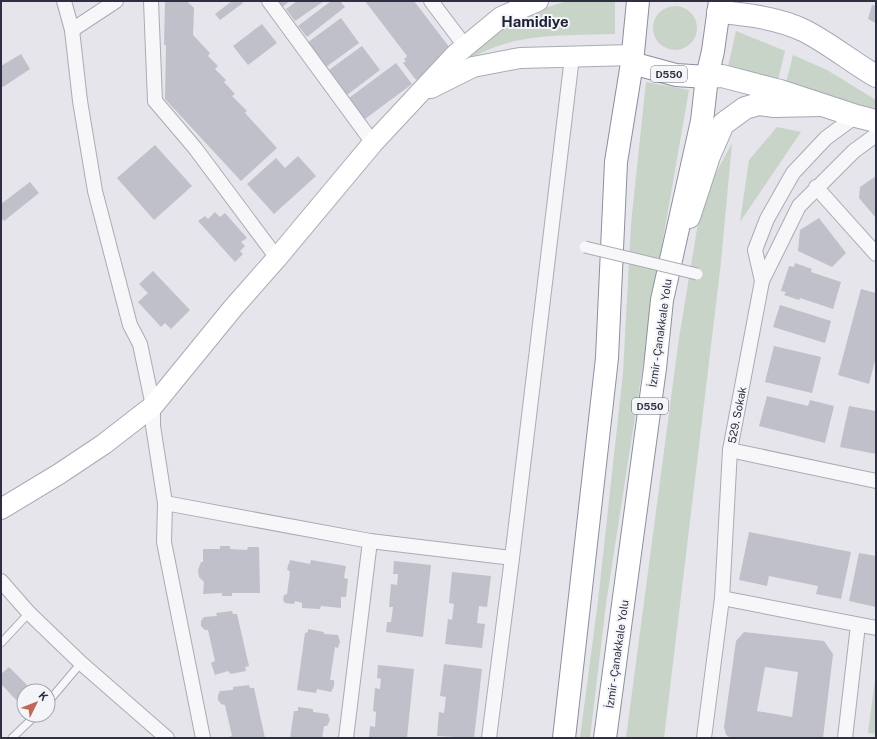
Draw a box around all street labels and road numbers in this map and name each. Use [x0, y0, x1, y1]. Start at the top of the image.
road number: D550 [651, 66, 687, 82]
street label: İzmir - Çanakkale Yolu [645, 278, 675, 388]
street label: 529. Sokak [726, 386, 748, 444]
road number: D550 [632, 398, 668, 414]
street label: İzmir - Çanakkale Yolu [602, 599, 632, 709]

